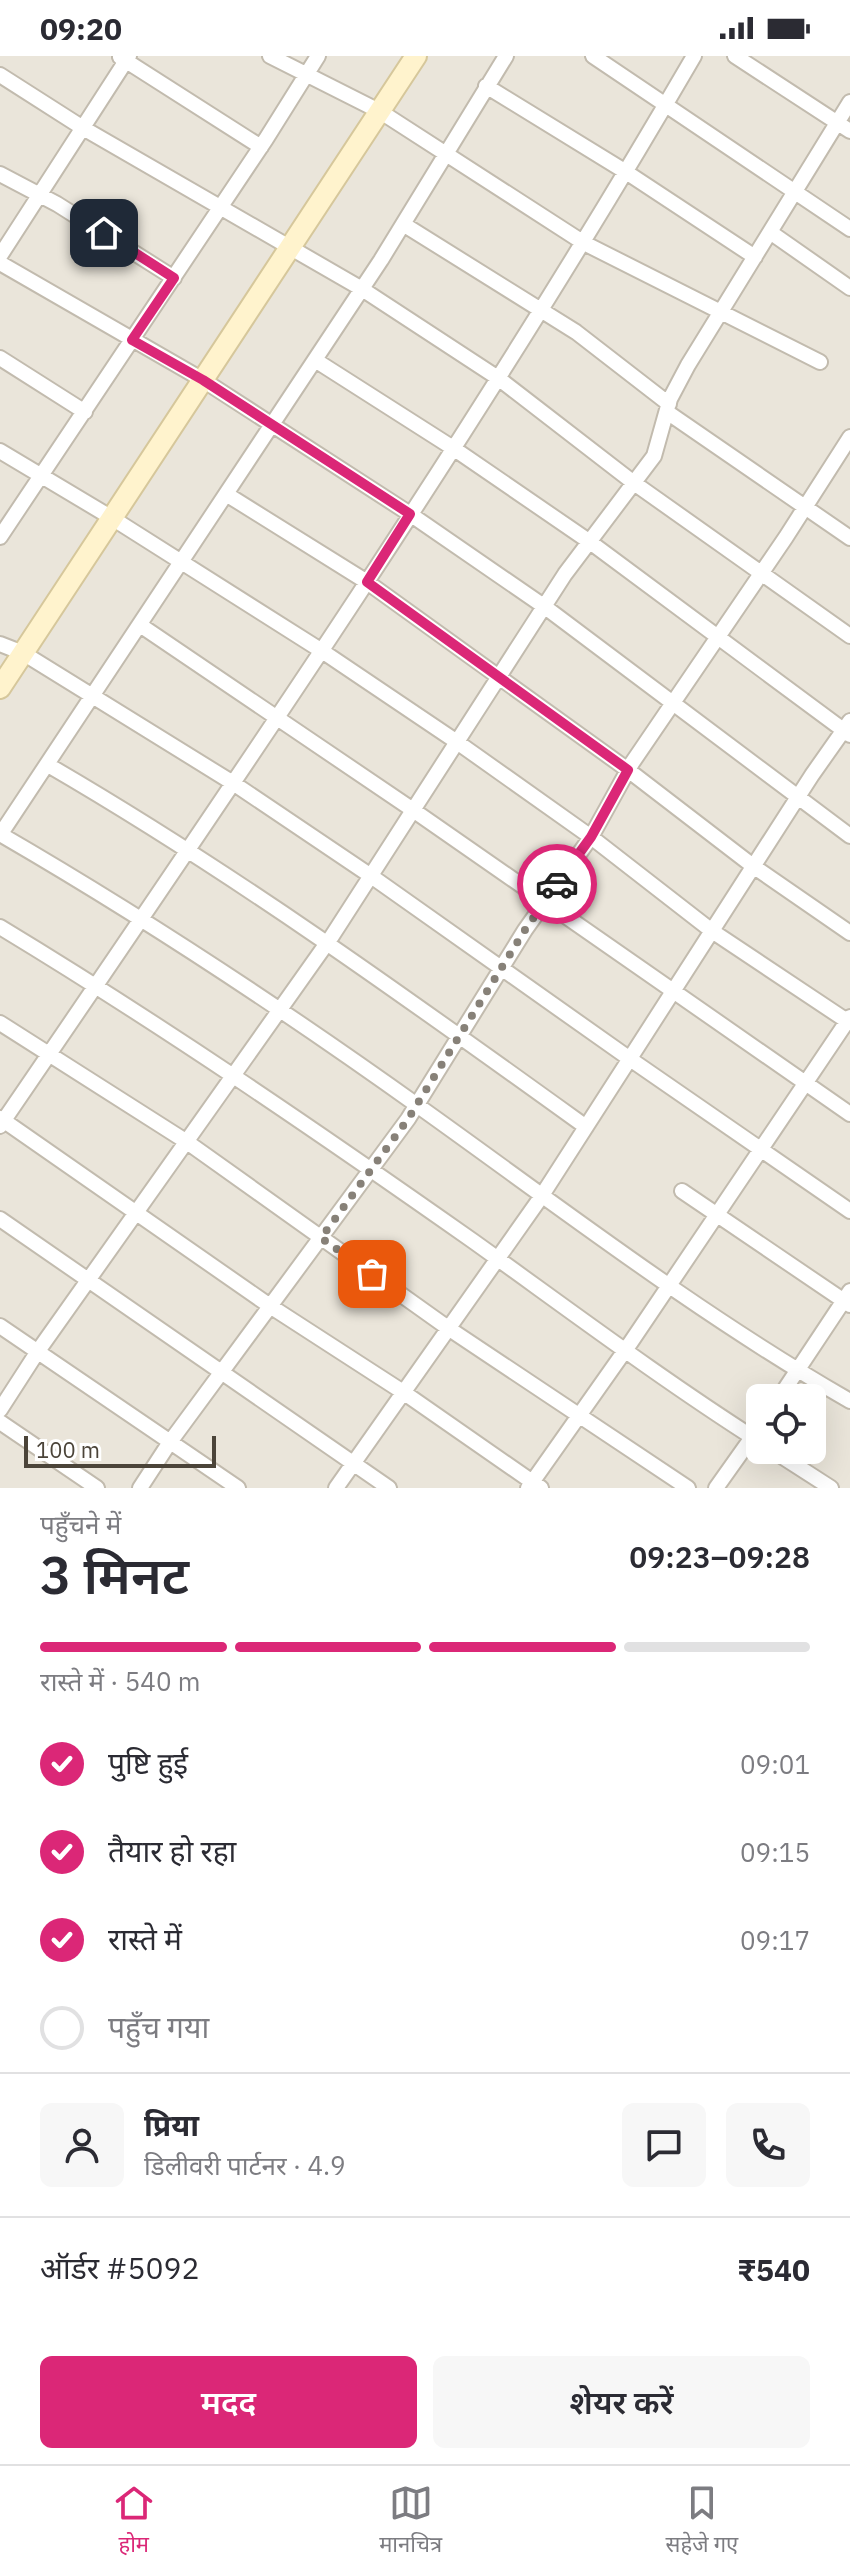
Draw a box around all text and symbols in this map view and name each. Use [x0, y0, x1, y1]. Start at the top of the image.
text: 09:20 [40, 9, 122, 48]
pin [70, 199, 138, 267]
icon: home [82, 211, 126, 255]
courier [517, 844, 597, 924]
icon: car [535, 862, 579, 906]
pin [338, 1240, 406, 1308]
icon: bag [350, 1252, 394, 1296]
map controls [746, 1384, 826, 1464]
button: locate [746, 1384, 826, 1464]
scale bar [24, 1432, 216, 1468]
text: 100 m [36, 1435, 100, 1464]
text: पहुँचने में [40, 1507, 121, 1541]
text: 09:23–09:28 [629, 1537, 810, 1576]
text: 3 मिनट [40, 1541, 189, 1608]
text: रास्ते में · 540 m [40, 1664, 200, 1698]
icon: check [40, 1742, 84, 1786]
text: पुष्टि हुई [108, 1743, 188, 1782]
text: 09:01 [740, 1747, 810, 1781]
icon: check [40, 1830, 84, 1874]
text: तैयार हो रहा [108, 1831, 236, 1870]
text: 09:15 [740, 1835, 810, 1869]
icon: check [40, 1918, 84, 1962]
text: रास्ते में [108, 1919, 182, 1958]
text: 09:17 [740, 1923, 810, 1957]
text: पहुँच गया [108, 2007, 209, 2046]
button: person [40, 2103, 124, 2187]
button: chat [622, 2103, 706, 2187]
button: phone [726, 2103, 810, 2187]
text: प्रिया [144, 2105, 199, 2144]
text: डिलीवरी पार्टनर · 4.9 [144, 2148, 346, 2182]
text: ऑर्डर #5092 [40, 2248, 199, 2287]
text: ₹540 [737, 2250, 810, 2289]
button: मदद [40, 2356, 417, 2448]
button: शेयर करें [433, 2356, 810, 2448]
tab: होम [112, 2481, 156, 2561]
tab: मानचित्र [379, 2481, 442, 2561]
tab: सहेजे गए [666, 2481, 738, 2561]

